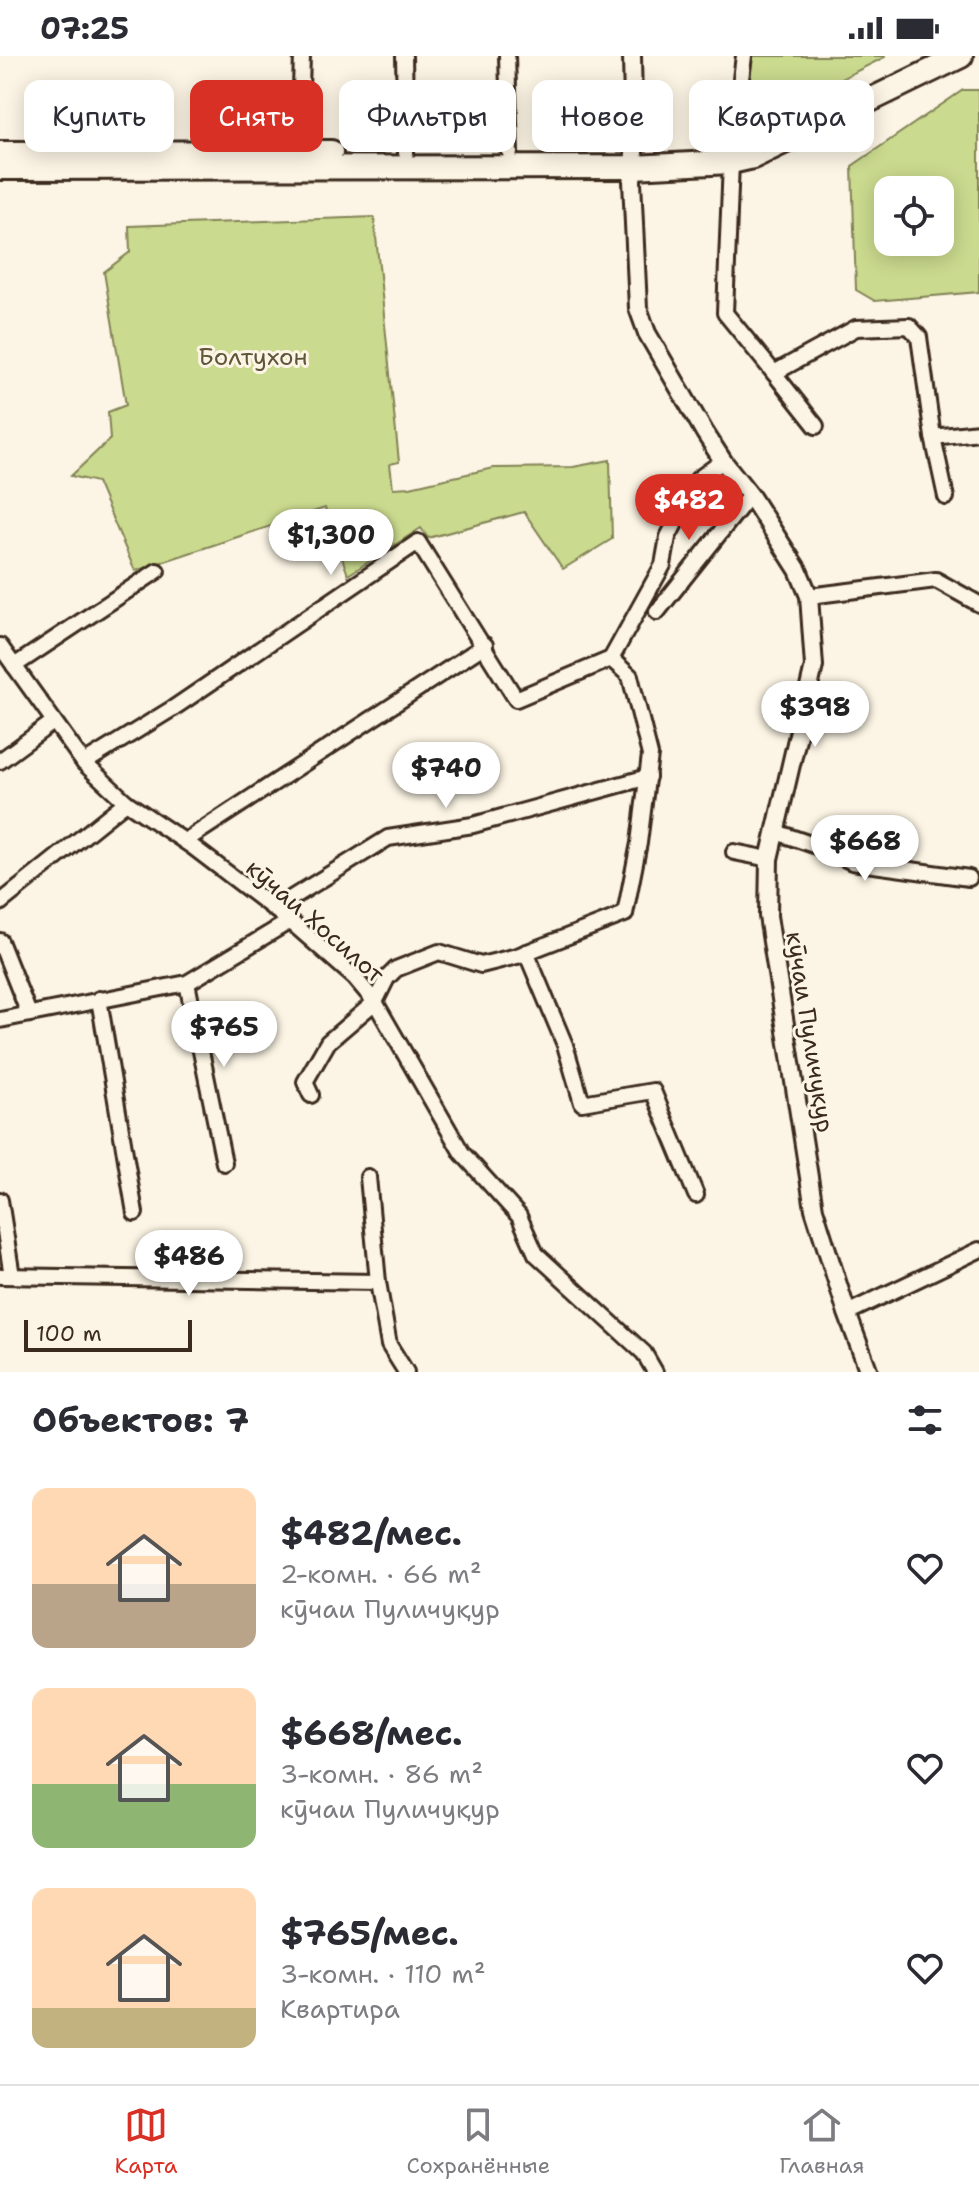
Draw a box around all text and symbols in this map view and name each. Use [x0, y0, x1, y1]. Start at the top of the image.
text: 07:25 [40, 8, 129, 49]
chip: Купить [24, 80, 174, 152]
chip: Снять [190, 80, 323, 152]
chip: Фильтры [339, 80, 516, 152]
chip: Новое [532, 80, 673, 152]
chip: Квартира [689, 80, 874, 152]
map controls [874, 176, 954, 256]
button: locate [874, 176, 954, 256]
park label: Болтухон [198, 341, 308, 373]
pin: $482 [642, 474, 736, 542]
text: $482 [653, 482, 725, 517]
pin: $1,300 [266, 509, 396, 577]
text: $1,300 [287, 517, 375, 552]
pin: $398 [768, 681, 862, 749]
text: $398 [779, 689, 851, 724]
pin: $740 [399, 742, 493, 810]
text: $740 [410, 750, 482, 785]
pin: $668 [818, 815, 912, 883]
text: $668 [829, 823, 901, 858]
street label: кӯчаи Хосилот [239, 852, 392, 990]
street label: кӯчаи Пуличуқур [778, 929, 842, 1135]
pin: $765 [177, 1001, 271, 1069]
text: $765 [189, 1009, 259, 1044]
pin: $486 [142, 1230, 236, 1298]
text: $486 [153, 1238, 225, 1273]
scale bar [24, 1316, 192, 1352]
text: 100 m [36, 1319, 102, 1348]
text: Объектов: 7 [32, 1397, 249, 1443]
icon: filters [903, 1398, 947, 1442]
text: $482/мес. [280, 1510, 462, 1556]
icon: home [96, 1520, 192, 1616]
icon: heart [903, 1546, 947, 1590]
text: 2-комн. · 66 m² [280, 1556, 482, 1591]
text: кӯчаи Пуличуқур [280, 1591, 500, 1626]
text: $668/мес. [280, 1710, 463, 1756]
icon: home [96, 1720, 192, 1816]
icon: heart [903, 1746, 947, 1790]
text: 3-комн. · 86 m² [280, 1756, 483, 1791]
text: кӯчаи Пуличуқур [280, 1791, 500, 1826]
text: $765/мес. [280, 1910, 459, 1956]
icon: home [96, 1920, 192, 2016]
icon: heart [903, 1946, 947, 1990]
text: 3-комн. · 110 m² [280, 1956, 486, 1991]
text: Квартира [280, 1991, 400, 2026]
tab: Карта [115, 2103, 177, 2180]
tab: Сохранённые [406, 2103, 550, 2180]
tab: Главная [779, 2103, 865, 2180]

